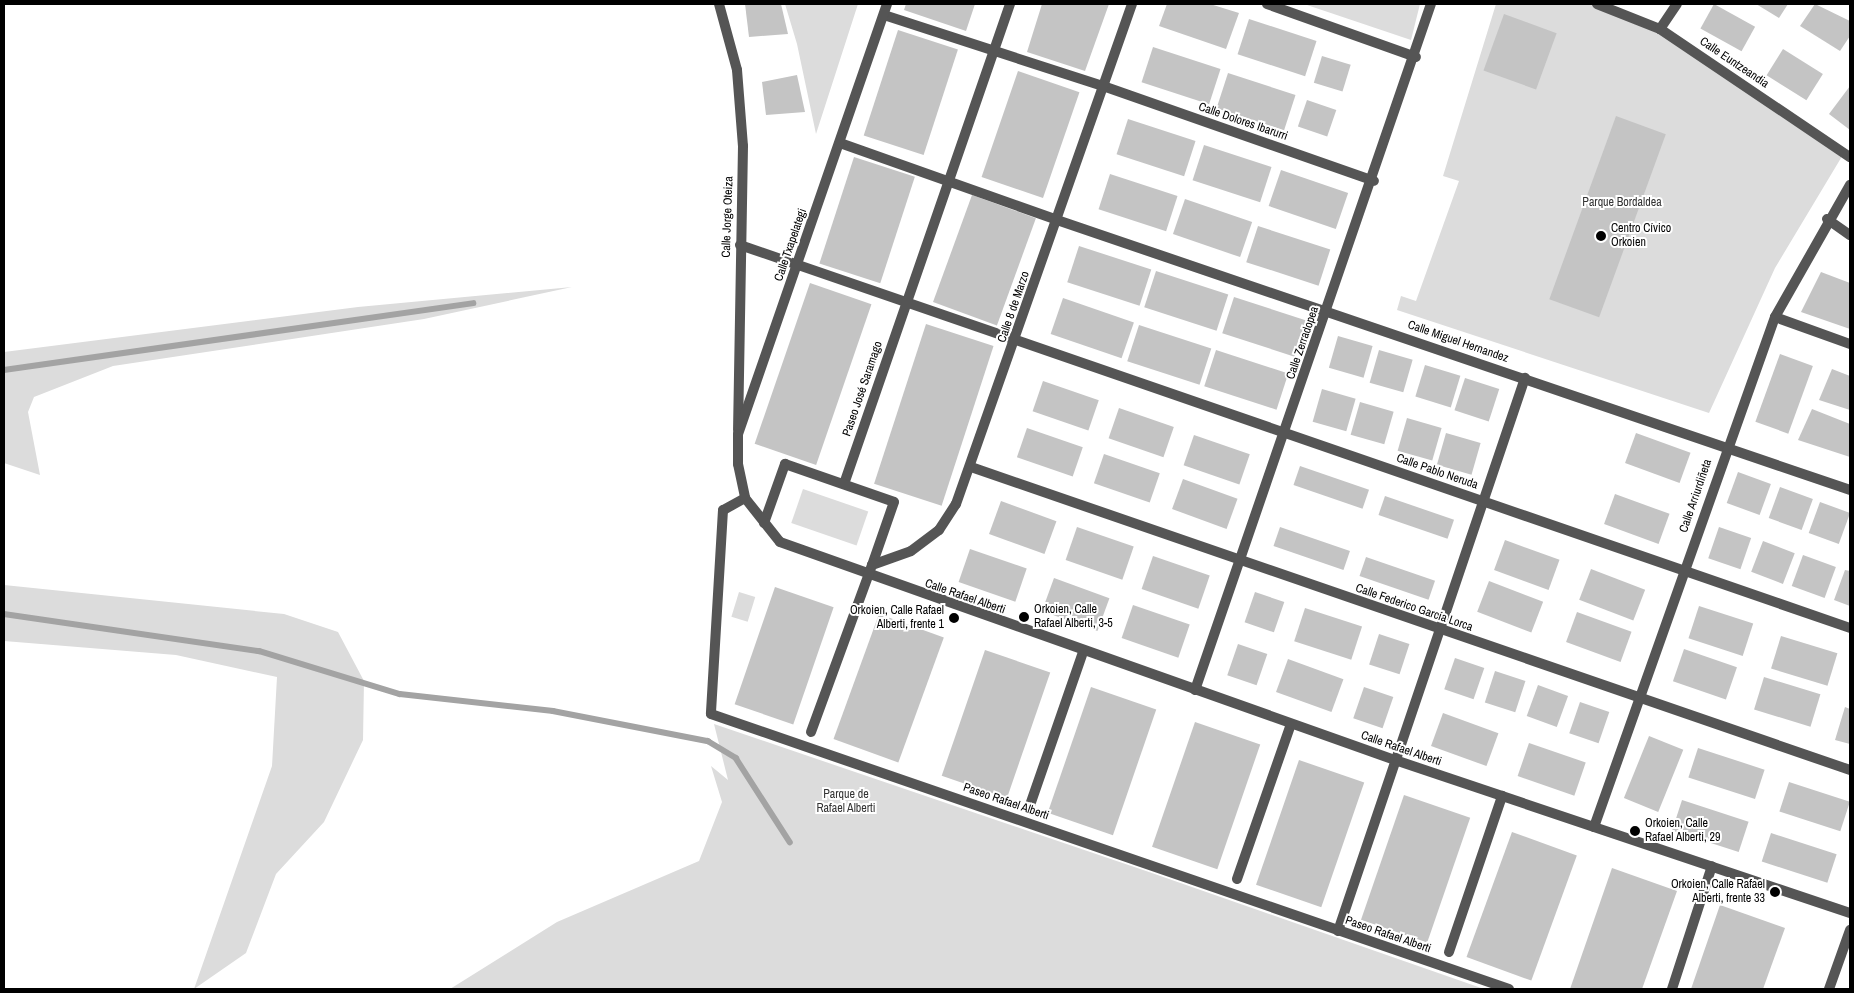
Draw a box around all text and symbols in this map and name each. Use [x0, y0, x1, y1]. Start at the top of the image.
street label: Calle Euntzeandia [1697, 35, 1771, 91]
street label: Calle Dolores Ibarurri [1196, 100, 1290, 144]
street label: Calle Jorge Oteiza [719, 176, 737, 258]
park label: Parque Bordaldea [1582, 196, 1662, 210]
street label: Calle Txapelategi [772, 207, 810, 283]
place label: Centro Cívico Orkoien [1611, 222, 1671, 250]
marker: Centro Cívico Orkoien [1595, 230, 1607, 242]
street label: Calle 8 de Marzo [995, 269, 1033, 345]
street label: Calle Zerradopea [1284, 305, 1322, 381]
street label: Calle Miguel Hernandez [1406, 318, 1510, 366]
street label: Paseo José Saramago [840, 340, 886, 438]
street label: Calle Pablo Neruda [1394, 451, 1480, 493]
street label: Calle Arriurdiñeta [1677, 457, 1715, 535]
street label: Calle Rafael Alberti [923, 576, 1007, 618]
street label: Calle Federico García Lorca [1353, 581, 1475, 635]
place label: Orkoien, Calle Rafael Alberti, 3-5 [1034, 603, 1113, 631]
place label: Orkoien, Calle Rafael Alberti, frente 1 [850, 604, 944, 632]
marker: Orkoien, Calle Rafael Alberti, 3-5 [1018, 611, 1030, 623]
marker: Orkoien, Calle Rafael Alberti, frente 1 [948, 612, 960, 624]
street label: Calle Rafael Alberti [1359, 728, 1443, 770]
street label: Paseo Rafael Alberti [961, 781, 1051, 823]
park label: Parque de Rafael Alberti [816, 788, 876, 816]
place label: Orkoien, Calle Rafael Alberti, 29 [1645, 817, 1721, 845]
marker: Orkoien, Calle Rafael Alberti, 29 [1629, 825, 1641, 837]
place label: Orkoien, Calle Rafael Alberti, frente 33 [1671, 878, 1765, 906]
marker: Orkoien, Calle Rafael Alberti, frente 33 [1769, 886, 1781, 898]
street label: Paseo Rafael Alberti [1343, 914, 1433, 956]

